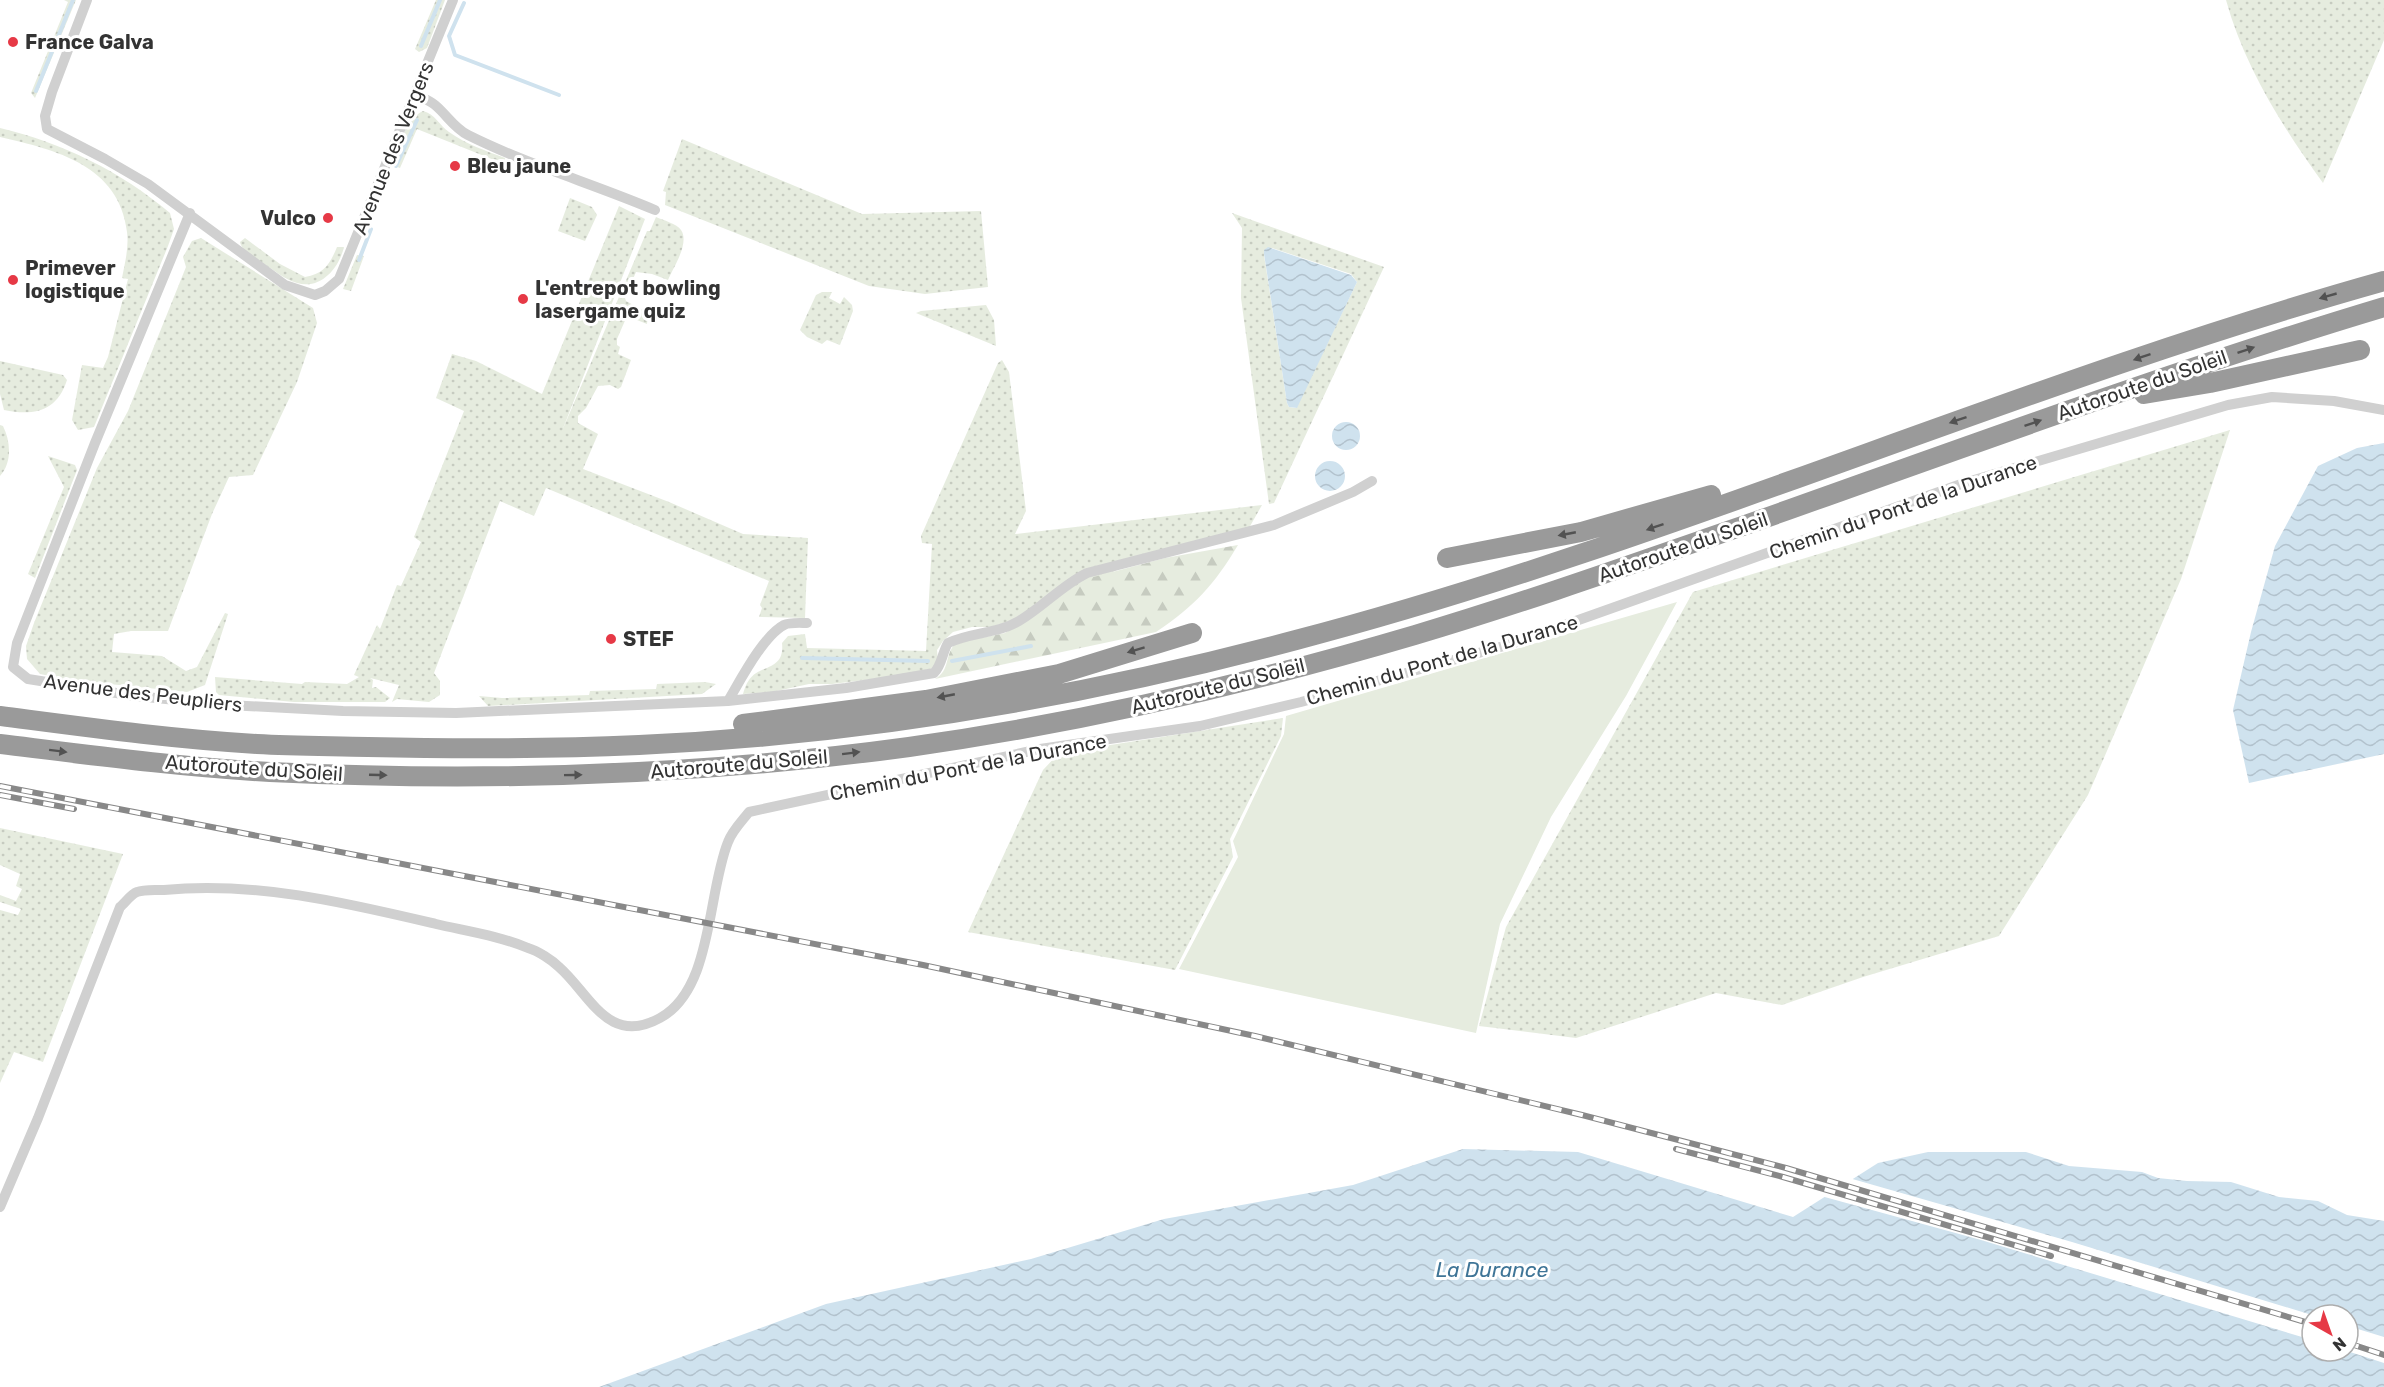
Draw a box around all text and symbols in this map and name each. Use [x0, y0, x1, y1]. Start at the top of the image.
place label: France Galva [25, 30, 154, 54]
marker: France Galva [6, 35, 20, 49]
street label: Avenue des Vergers [347, 58, 439, 238]
place label: Bleu jaune [467, 154, 571, 178]
marker: Bleu jaune [448, 159, 462, 173]
place label: Vulco [260, 206, 316, 230]
marker: Vulco [321, 211, 335, 225]
place label: Primever logistique [25, 256, 125, 303]
marker: Primever logistique [6, 273, 20, 287]
place label: L'entrepot bowling lasergame quiz [535, 276, 721, 323]
marker: L'entrepot bowling lasergame quiz [516, 292, 530, 306]
one-way arrow [2319, 292, 2337, 302]
one-way arrow [2237, 344, 2255, 354]
street label: Autoroute du Soleil [2054, 345, 2230, 425]
one-way arrow [2133, 352, 2151, 362]
one-way arrow [1949, 416, 1967, 425]
one-way arrow [2024, 418, 2042, 428]
street label: Chemin du Pont de la Durance [1766, 450, 2040, 564]
street label: Autoroute du Soleil [1595, 507, 1771, 587]
one-way arrow [1646, 523, 1664, 533]
one-way arrow [1558, 530, 1577, 539]
street label: Chemin du Pont de la Durance [1303, 610, 1581, 710]
place label: STEF [623, 627, 674, 651]
marker: STEF [604, 632, 618, 646]
one-way arrow [1127, 646, 1145, 655]
street label: Autoroute du Soleil [1129, 653, 1307, 719]
street label: Avenue des Peupliers [42, 669, 244, 717]
one-way arrow [937, 692, 956, 701]
street label: Chemin du Pont de la Durance [828, 728, 1108, 806]
street label: Autoroute du Soleil [649, 744, 829, 784]
one-way arrow [49, 746, 68, 755]
one-way arrow [841, 749, 860, 758]
street label: Autoroute du Soleil [164, 750, 344, 786]
one-way arrow [368, 770, 387, 780]
one-way arrow [563, 770, 582, 780]
water label: La Durance [1436, 1257, 1549, 1282]
north arrow [2300, 1303, 2360, 1363]
text: N [2329, 1333, 2350, 1355]

